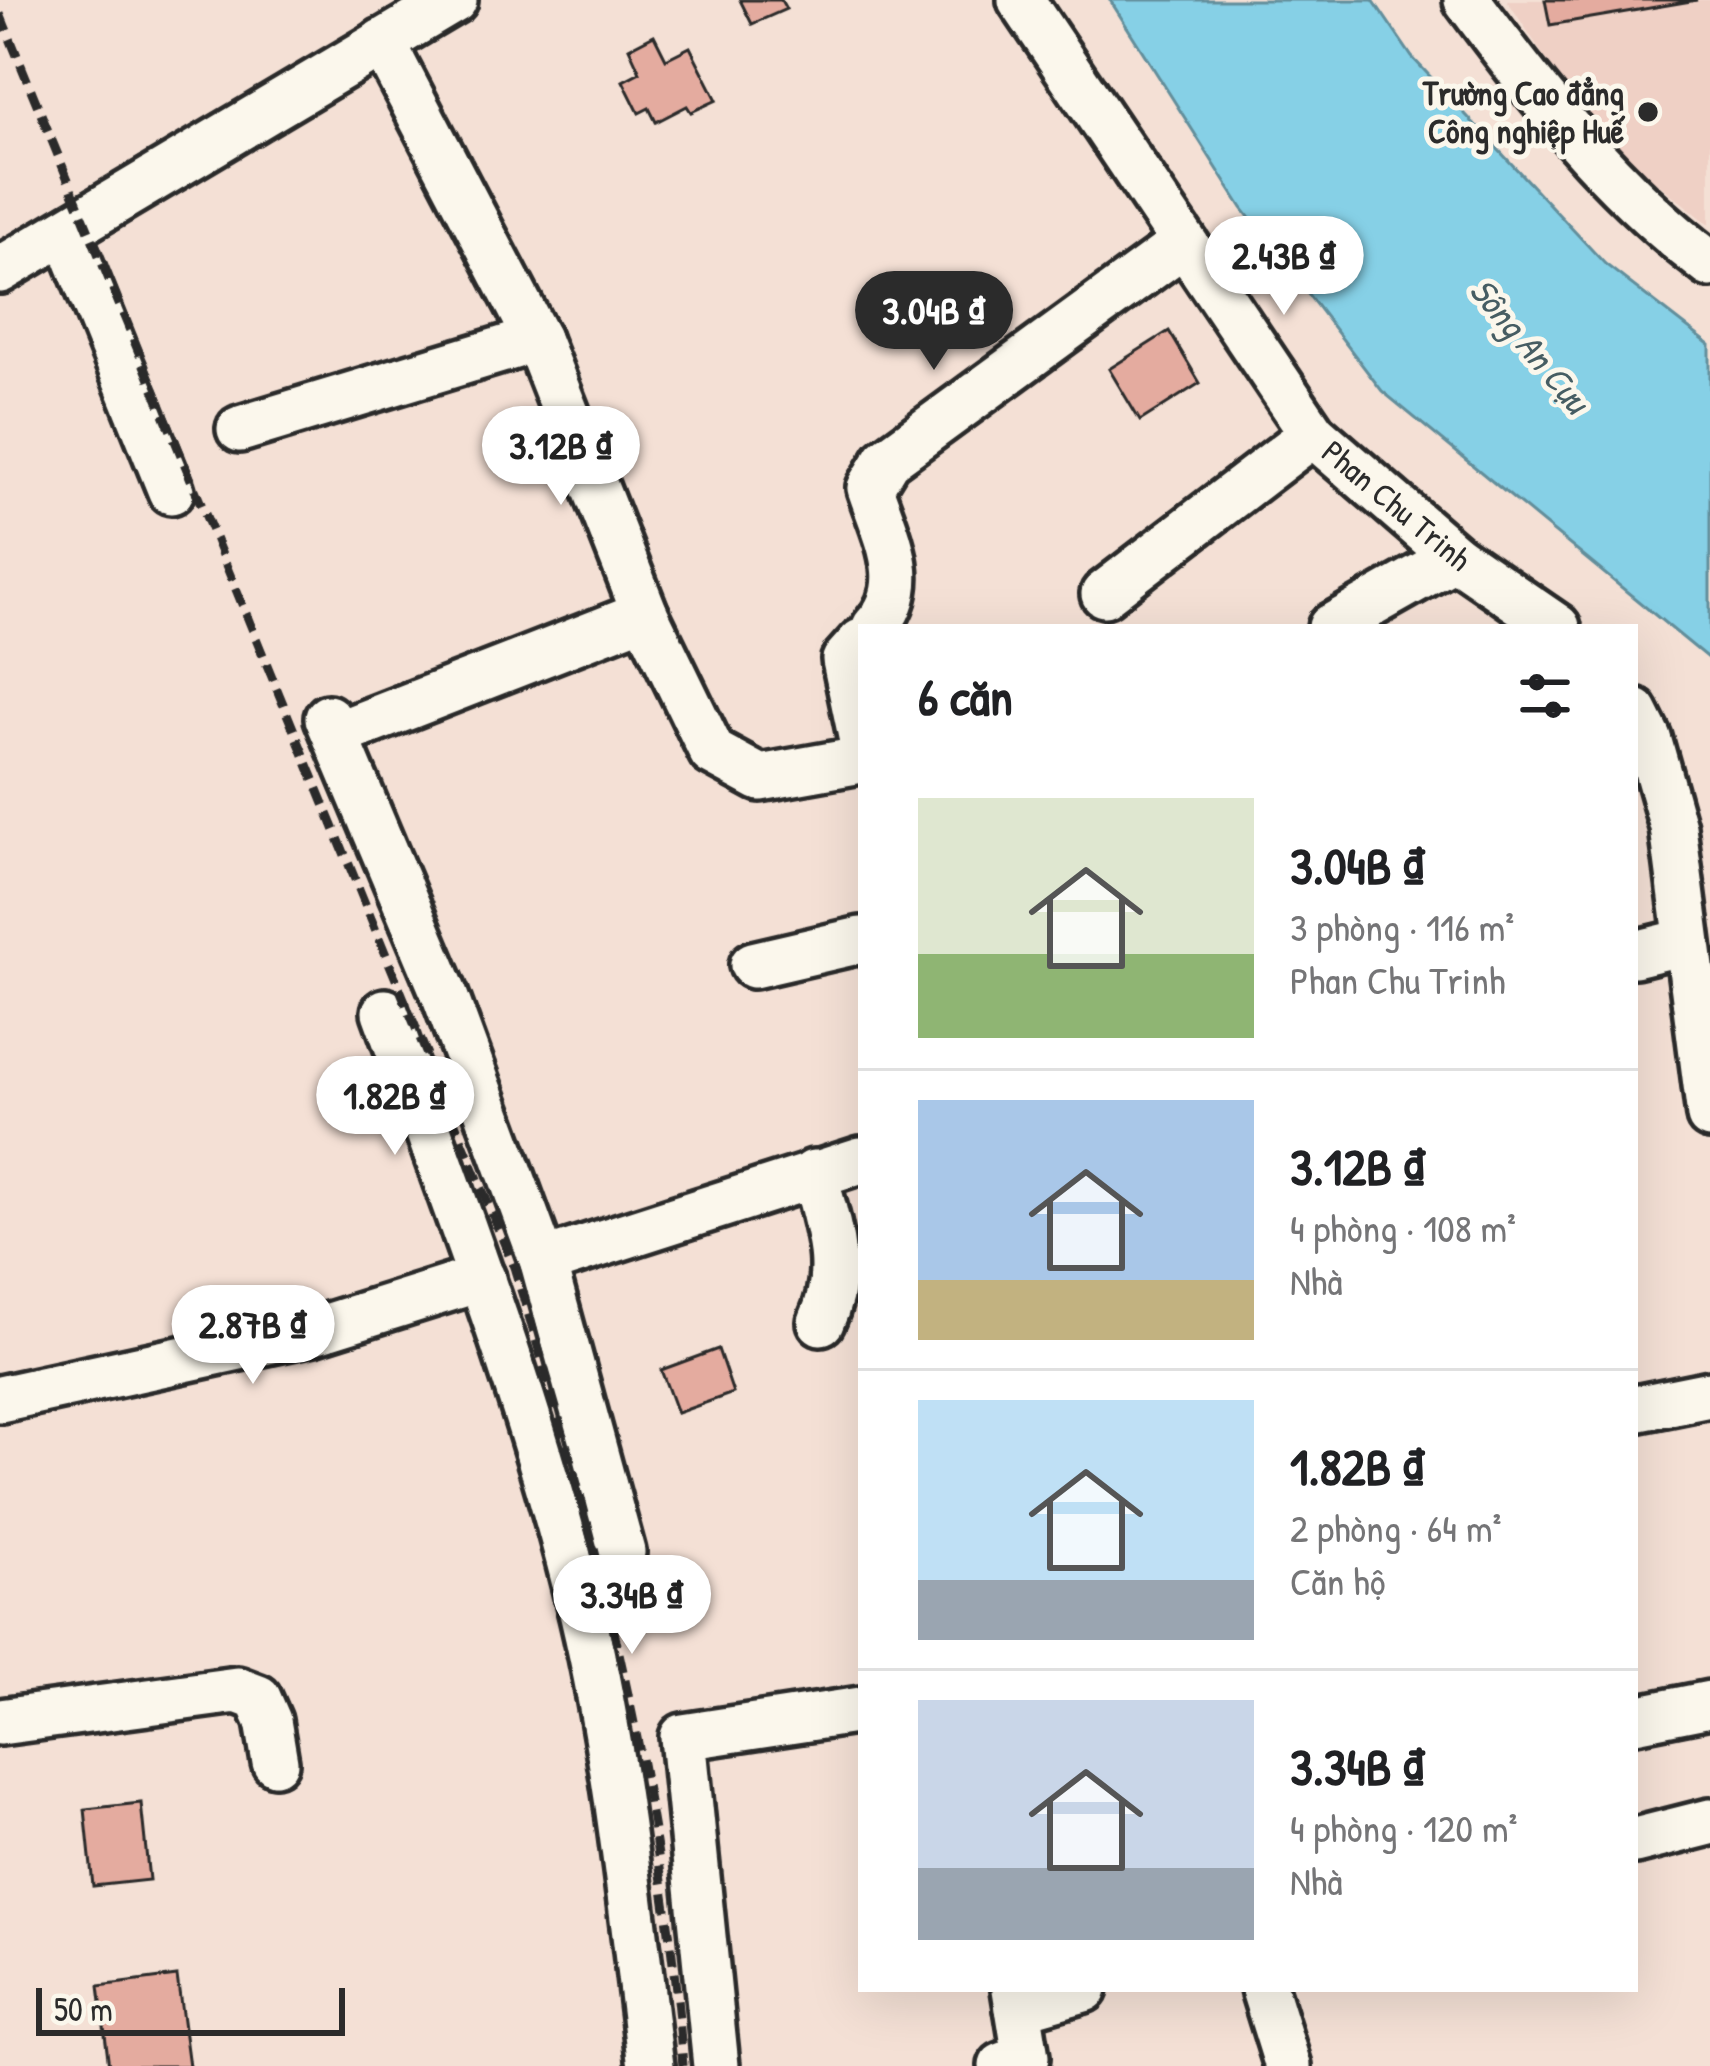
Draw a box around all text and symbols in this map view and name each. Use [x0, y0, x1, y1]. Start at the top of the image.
place label: Trường Cao đẳng Công nghiệp Huế [1422, 71, 1626, 155]
marker: Trường Cao đẳng Công nghiệp Huế [1635, 99, 1661, 125]
pin: 2.43B ₫ [1173, 216, 1395, 318]
text: 2.43B ₫ [1232, 228, 1336, 281]
water label: Sông An Cựu [1459, 267, 1603, 425]
pin: 3.04B ₫ [823, 271, 1045, 373]
text: 3.04B ₫ [882, 283, 986, 336]
pin: 3.12B ₫ [450, 406, 672, 508]
text: 3.12B ₫ [509, 418, 613, 471]
street label: Phan Chu Trinh [1313, 430, 1481, 581]
text: 6 căn [918, 662, 1013, 731]
icon: filters [1512, 663, 1578, 729]
text: 3.04B ₫ [1290, 831, 1426, 900]
icon: home [1014, 846, 1158, 990]
text: 3 phòng · 116 m² [1290, 900, 1514, 953]
text: Phan Chu Trinh [1290, 953, 1505, 1006]
pin: 1.82B ₫ [284, 1056, 506, 1158]
text: 1.82B ₫ [343, 1068, 447, 1121]
text: 3.12B ₫ [1290, 1132, 1426, 1201]
icon: home [1014, 1148, 1158, 1292]
text: 4 phòng · 108 m² [1290, 1201, 1516, 1254]
text: Nhà [1290, 1254, 1342, 1307]
pin: 2.87B ₫ [142, 1285, 364, 1387]
text: 2.87B ₫ [199, 1297, 307, 1350]
text: 1.82B ₫ [1290, 1432, 1425, 1501]
icon: home [1014, 1448, 1158, 1592]
text: 2 phòng · 64 m² [1290, 1501, 1501, 1554]
text: Căn hộ [1290, 1554, 1385, 1607]
pin: 3.34B ₫ [521, 1555, 743, 1657]
text: 3.34B ₫ [580, 1567, 684, 1620]
text: 3.34B ₫ [1290, 1732, 1426, 1801]
icon: home [1014, 1748, 1158, 1892]
text: 4 phòng · 120 m² [1290, 1801, 1517, 1854]
text: Nhà [1290, 1854, 1342, 1907]
scale bar [36, 1982, 345, 2035]
text: 50 m [54, 1987, 113, 2031]

